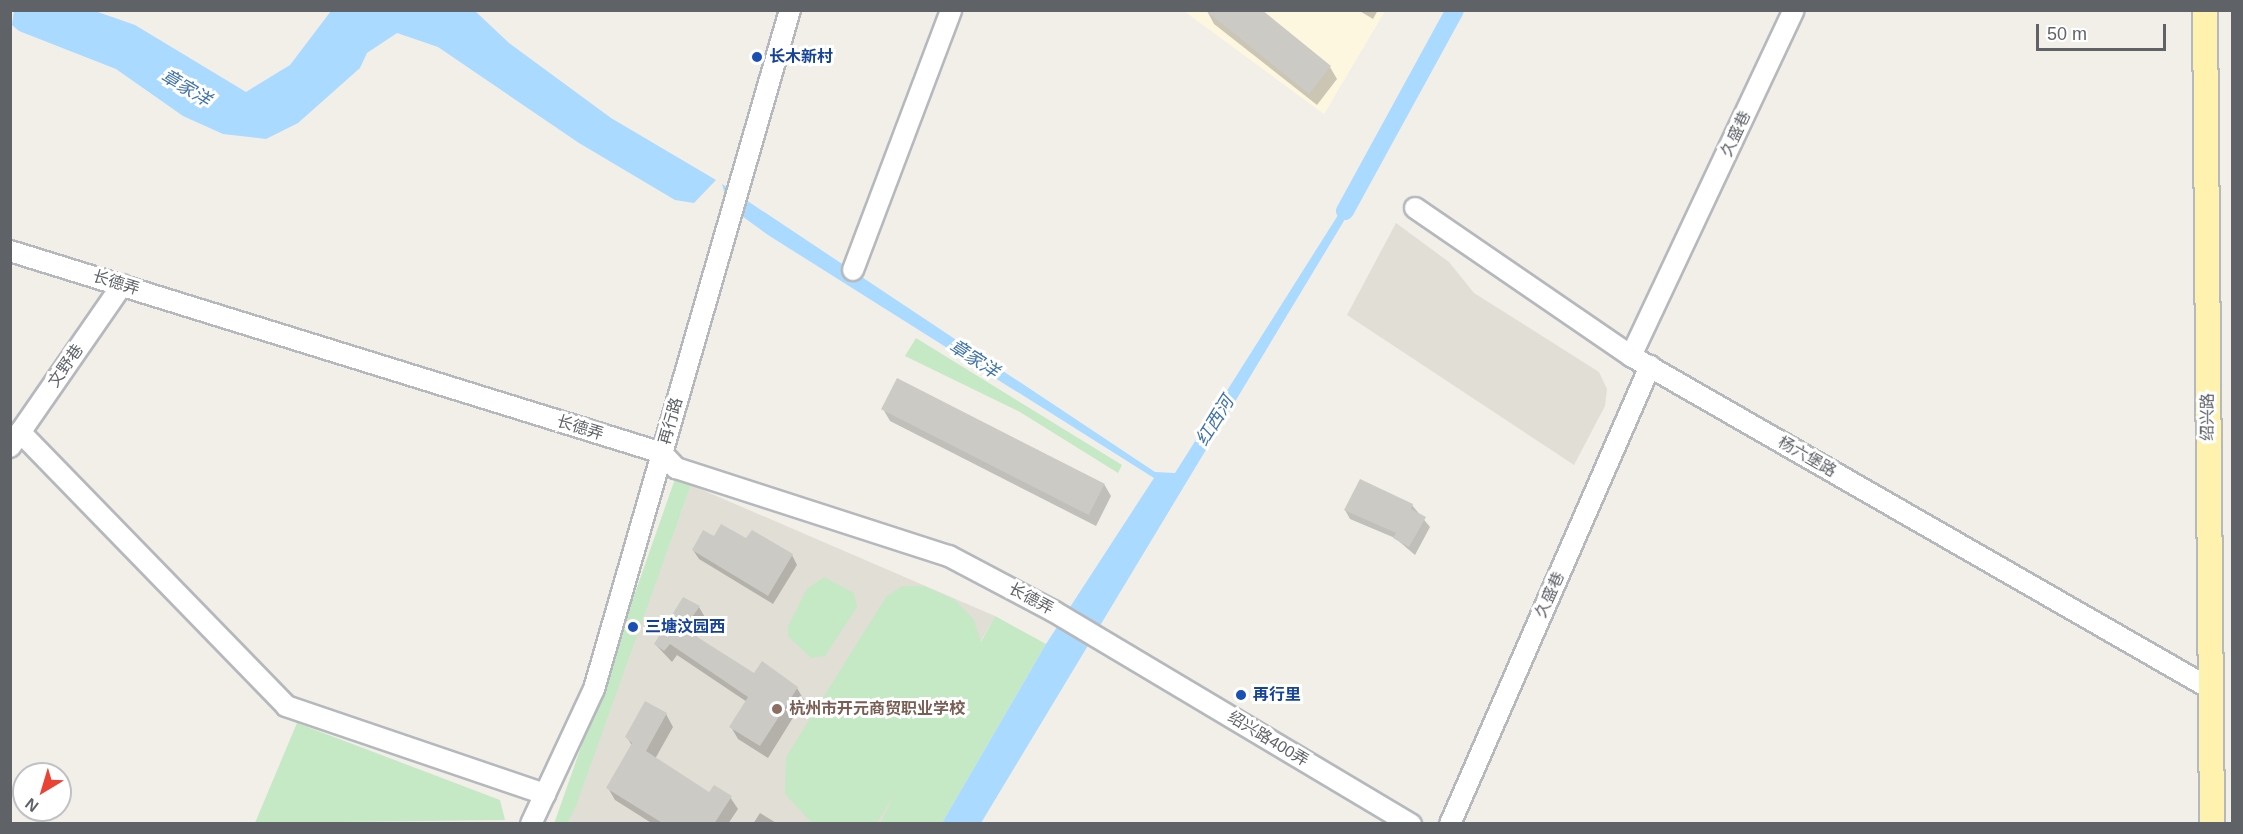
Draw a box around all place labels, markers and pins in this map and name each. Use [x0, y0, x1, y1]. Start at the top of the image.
place label: 长木新村 [769, 47, 833, 67]
marker: 长木新村 [750, 50, 764, 64]
place label: 三塘汶园西 [645, 617, 725, 637]
marker: 三塘汶园西 [626, 620, 640, 634]
place label: 再行里 [1253, 685, 1301, 705]
marker: 再行里 [1234, 688, 1248, 702]
place label: 杭州市开元商贸职业学校 [789, 699, 965, 719]
marker: 杭州市开元商贸职业学校 [770, 702, 784, 716]

